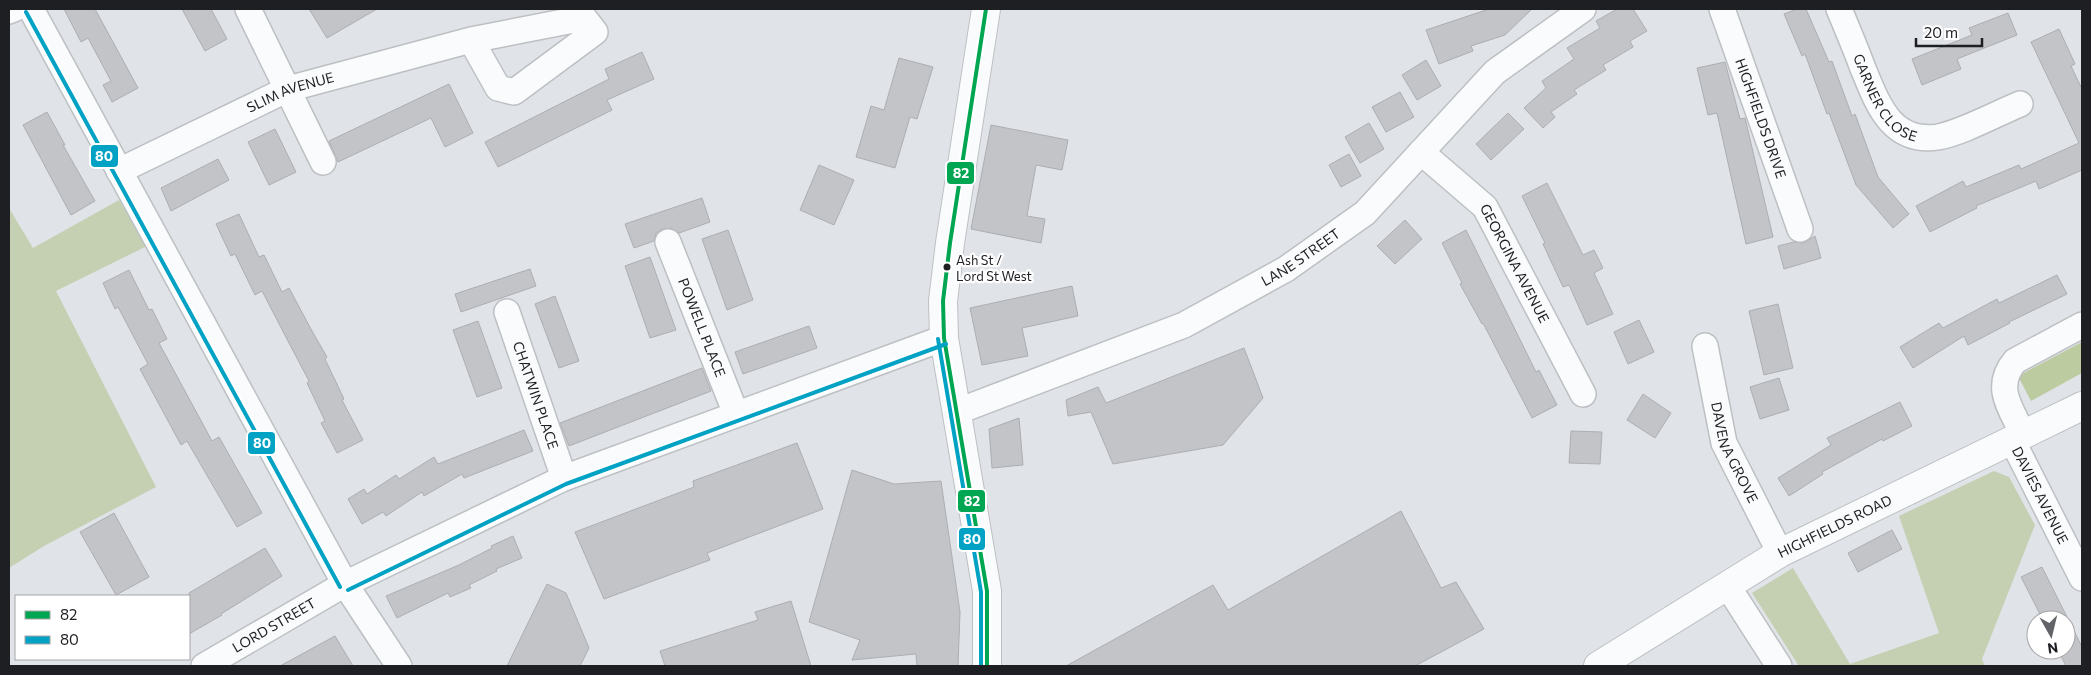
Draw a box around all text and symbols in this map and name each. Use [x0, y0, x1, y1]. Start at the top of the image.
scale bar [1916, 15, 1982, 47]
text: 20 m [1924, 23, 1958, 41]
street label: GARNER CLOSE [1850, 51, 1919, 145]
street label: HIGHFIELDS DRIVE [1732, 56, 1790, 181]
street label: SLIM AVENUE [244, 68, 336, 116]
line badge: 80 [90, 144, 119, 168]
text: 80 [95, 147, 113, 164]
line badge: 82 [946, 161, 975, 185]
text: 82 [953, 164, 969, 181]
street label: GEORGINA AVENUE [1477, 201, 1553, 326]
street label: LANE STREET [1258, 224, 1343, 289]
place label: Ash St / Lord St West [956, 252, 1032, 284]
marker: Ash St / Lord St West [942, 262, 952, 272]
street label: POWELL PLACE [675, 275, 730, 379]
street label: CHATWIN PLACE [510, 339, 562, 451]
street label: DAVENA GROVE [1708, 400, 1762, 506]
line badge: 80 [247, 431, 276, 455]
text: 80 [253, 434, 271, 451]
street label: DAVIES AVENUE [2009, 443, 2072, 547]
line badge: 82 [957, 489, 986, 513]
street label: HIGHFIELDS ROAD [1775, 491, 1894, 561]
text: 82 [964, 492, 980, 509]
line badge: 80 [958, 527, 986, 551]
text: 80 [963, 530, 981, 547]
street label: LORD STREET [229, 594, 319, 656]
legend [15, 595, 190, 660]
text: 82 [60, 605, 77, 623]
north arrow [2026, 610, 2076, 660]
text: 80 [60, 630, 79, 648]
text: N [2046, 639, 2059, 658]

